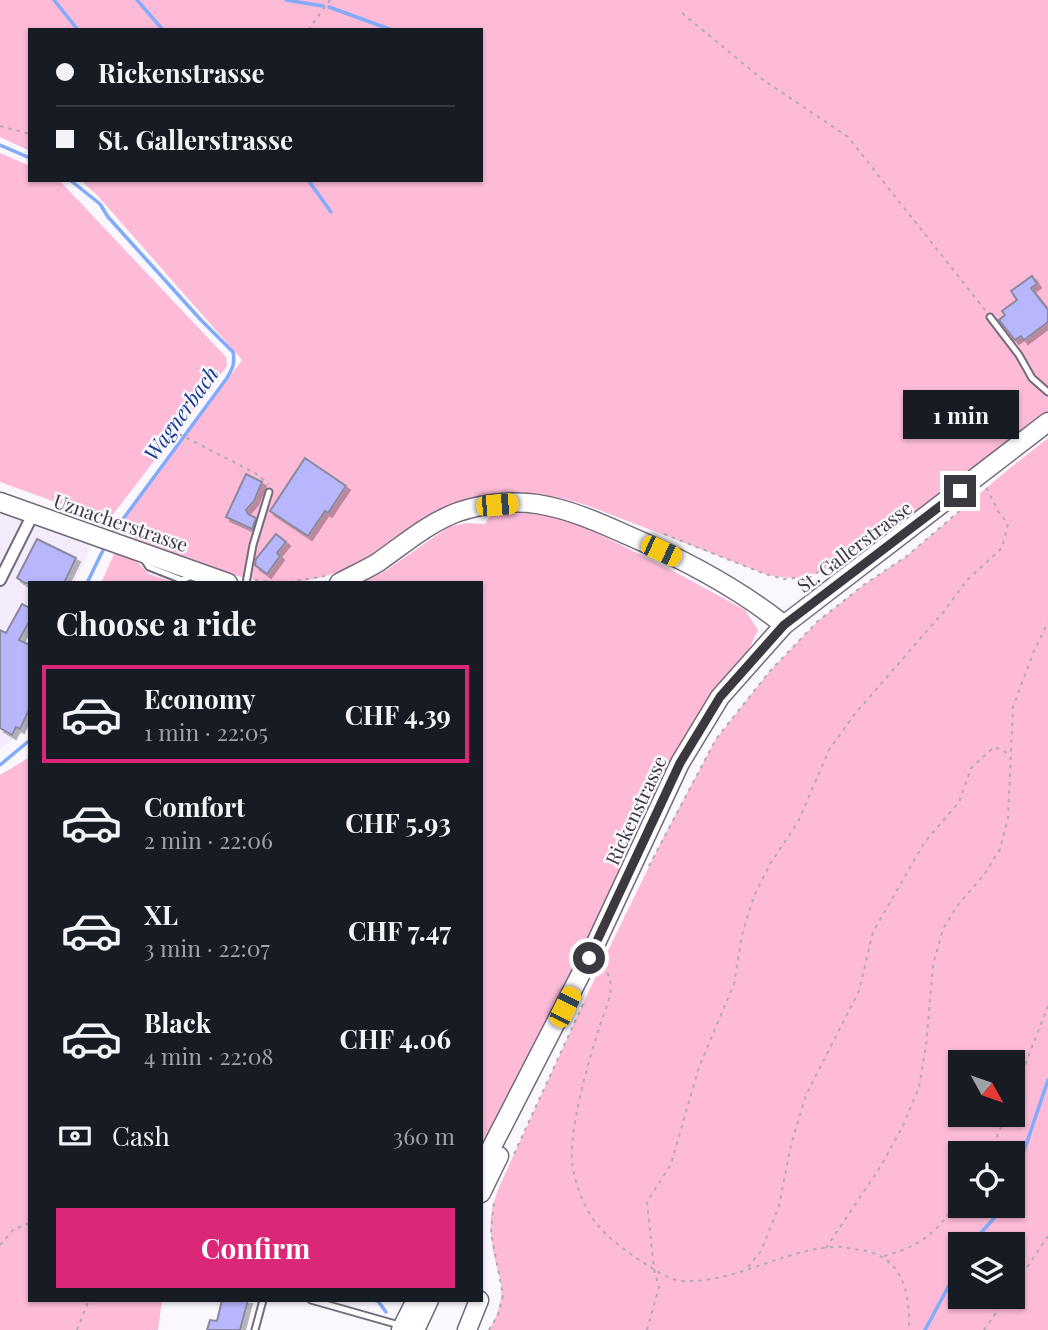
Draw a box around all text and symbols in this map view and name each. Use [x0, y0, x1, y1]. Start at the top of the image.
text: Rickenstrasse [98, 55, 265, 90]
text: St. Gallerstrasse [98, 122, 293, 157]
water label: Wagnerbach [136, 360, 224, 466]
callout: 1 min [902, 390, 1018, 438]
text: 1 min [933, 399, 989, 430]
route end [944, 475, 976, 507]
street label: Uznacherstrasse [50, 487, 192, 557]
car [476, 493, 519, 517]
street label: St. Gallerstrasse [791, 494, 917, 598]
car [638, 533, 685, 569]
text: Choose a ride [56, 601, 257, 644]
text: Economy [144, 681, 255, 716]
icon: car [60, 683, 123, 746]
text: CHF 4.39 [345, 697, 451, 732]
text: 1 min · 22:05 [144, 716, 268, 747]
street label: Rickenstrasse [598, 751, 672, 869]
text: Comfort [144, 789, 245, 824]
icon: car [60, 791, 123, 854]
text: CHF 5.93 [345, 805, 451, 840]
text: 2 min · 22:06 [144, 824, 273, 855]
text: XL [144, 897, 178, 932]
icon: car [60, 899, 123, 962]
text: CHF 7.47 [348, 913, 451, 948]
text: 3 min · 22:07 [144, 932, 270, 963]
route start [573, 942, 605, 974]
car [547, 984, 584, 1030]
text: Black [144, 1005, 211, 1040]
icon: car [60, 1007, 123, 1070]
text: CHF 4.06 [340, 1021, 451, 1056]
text: 4 min · 22:08 [144, 1040, 273, 1071]
north arrow [948, 1050, 1026, 1127]
map controls [948, 1050, 1025, 1309]
icon: cash [56, 1117, 94, 1155]
text: Cash [112, 1118, 170, 1153]
text: 360 m [393, 1120, 455, 1151]
button: locate [948, 1141, 1025, 1218]
button: Confirm [56, 1208, 455, 1288]
button: layers [948, 1232, 1025, 1309]

